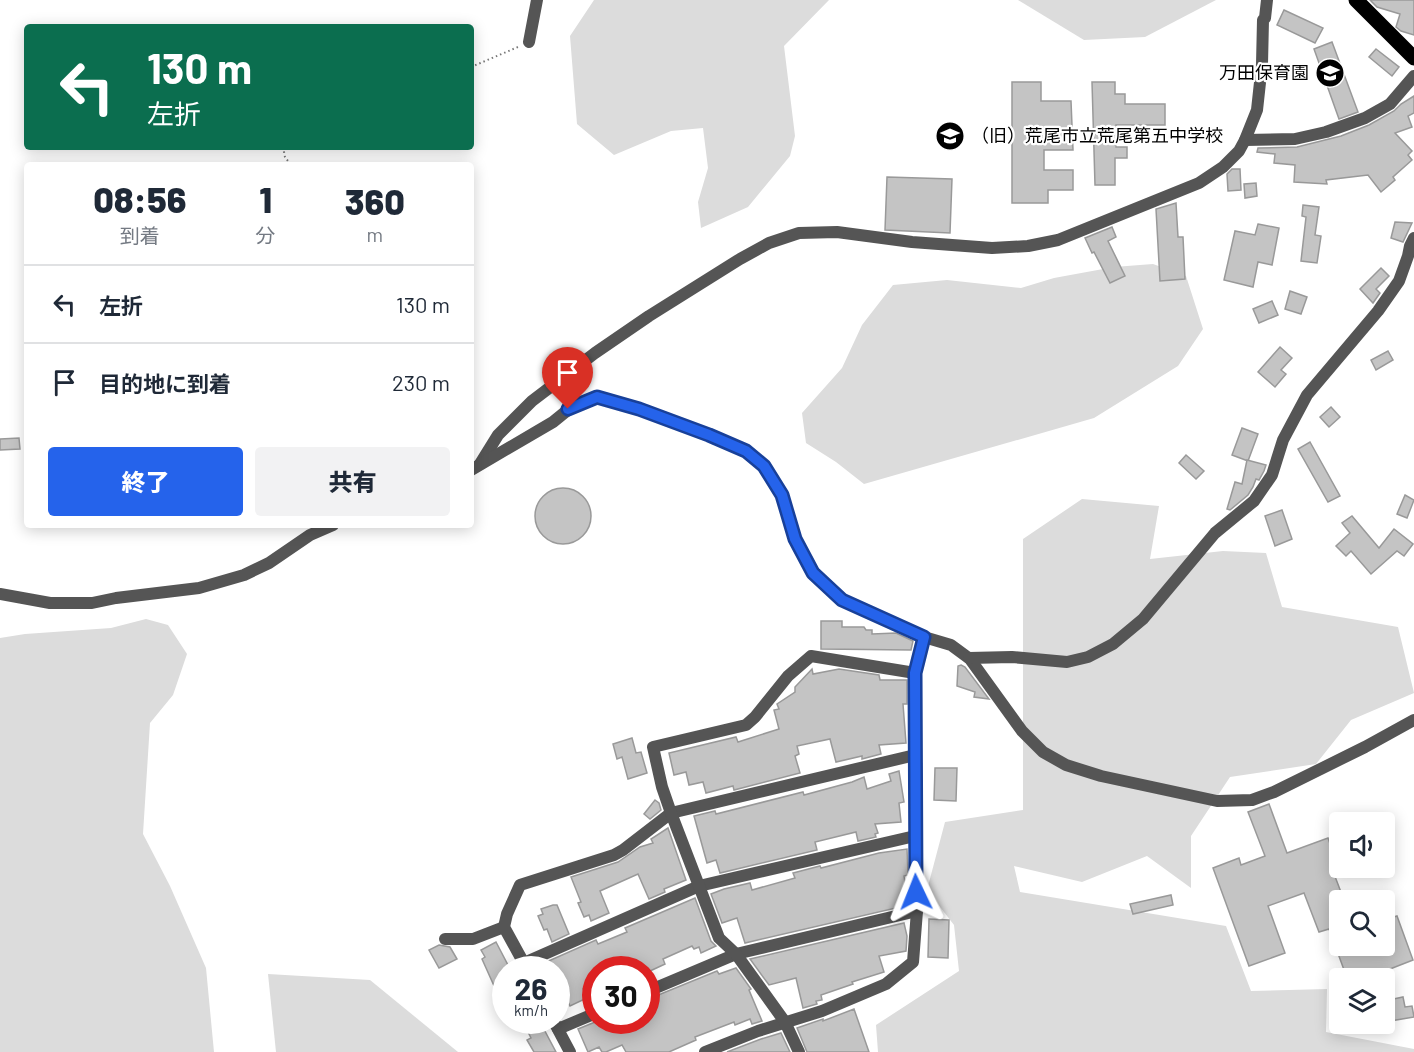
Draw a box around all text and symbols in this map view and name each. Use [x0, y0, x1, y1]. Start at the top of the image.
text: 130 m [147, 42, 252, 92]
icon: left [48, 48, 126, 126]
school or university icon: 万田保育園 [1314, 57, 1346, 89]
place label: 万田保育園 [1219, 61, 1309, 83]
text: 左折 [147, 97, 201, 129]
school or university icon: （旧）荒尾市立荒尾第五中学校 [934, 120, 966, 152]
place label: （旧）荒尾市立荒尾第五中学校 [971, 124, 1223, 146]
text: 08:56 [93, 177, 186, 220]
text: 1 [259, 177, 272, 220]
text: 360 [345, 179, 405, 222]
text: m [366, 222, 383, 246]
text: 到着 [120, 223, 160, 247]
text: 分 [256, 223, 276, 247]
icon: left [48, 288, 81, 321]
text: 130 m [396, 291, 450, 317]
text: 左折 [99, 292, 143, 318]
pin [542, 347, 593, 409]
icon: arrive [551, 356, 584, 389]
icon: arrive [48, 366, 81, 399]
text: 230 m [392, 369, 450, 395]
text: 目的地に到着 [99, 370, 231, 396]
button: 終了 [48, 447, 243, 516]
button: 共有 [255, 447, 450, 516]
map controls [1329, 812, 1395, 1034]
button: sound [1329, 812, 1395, 878]
position arrow [884, 860, 948, 924]
button: search [1329, 890, 1395, 956]
speed limit sign: 30 [582, 956, 660, 1034]
button: layers [1329, 968, 1395, 1034]
text: 26 [515, 970, 547, 1006]
text: km/h [514, 1001, 548, 1019]

